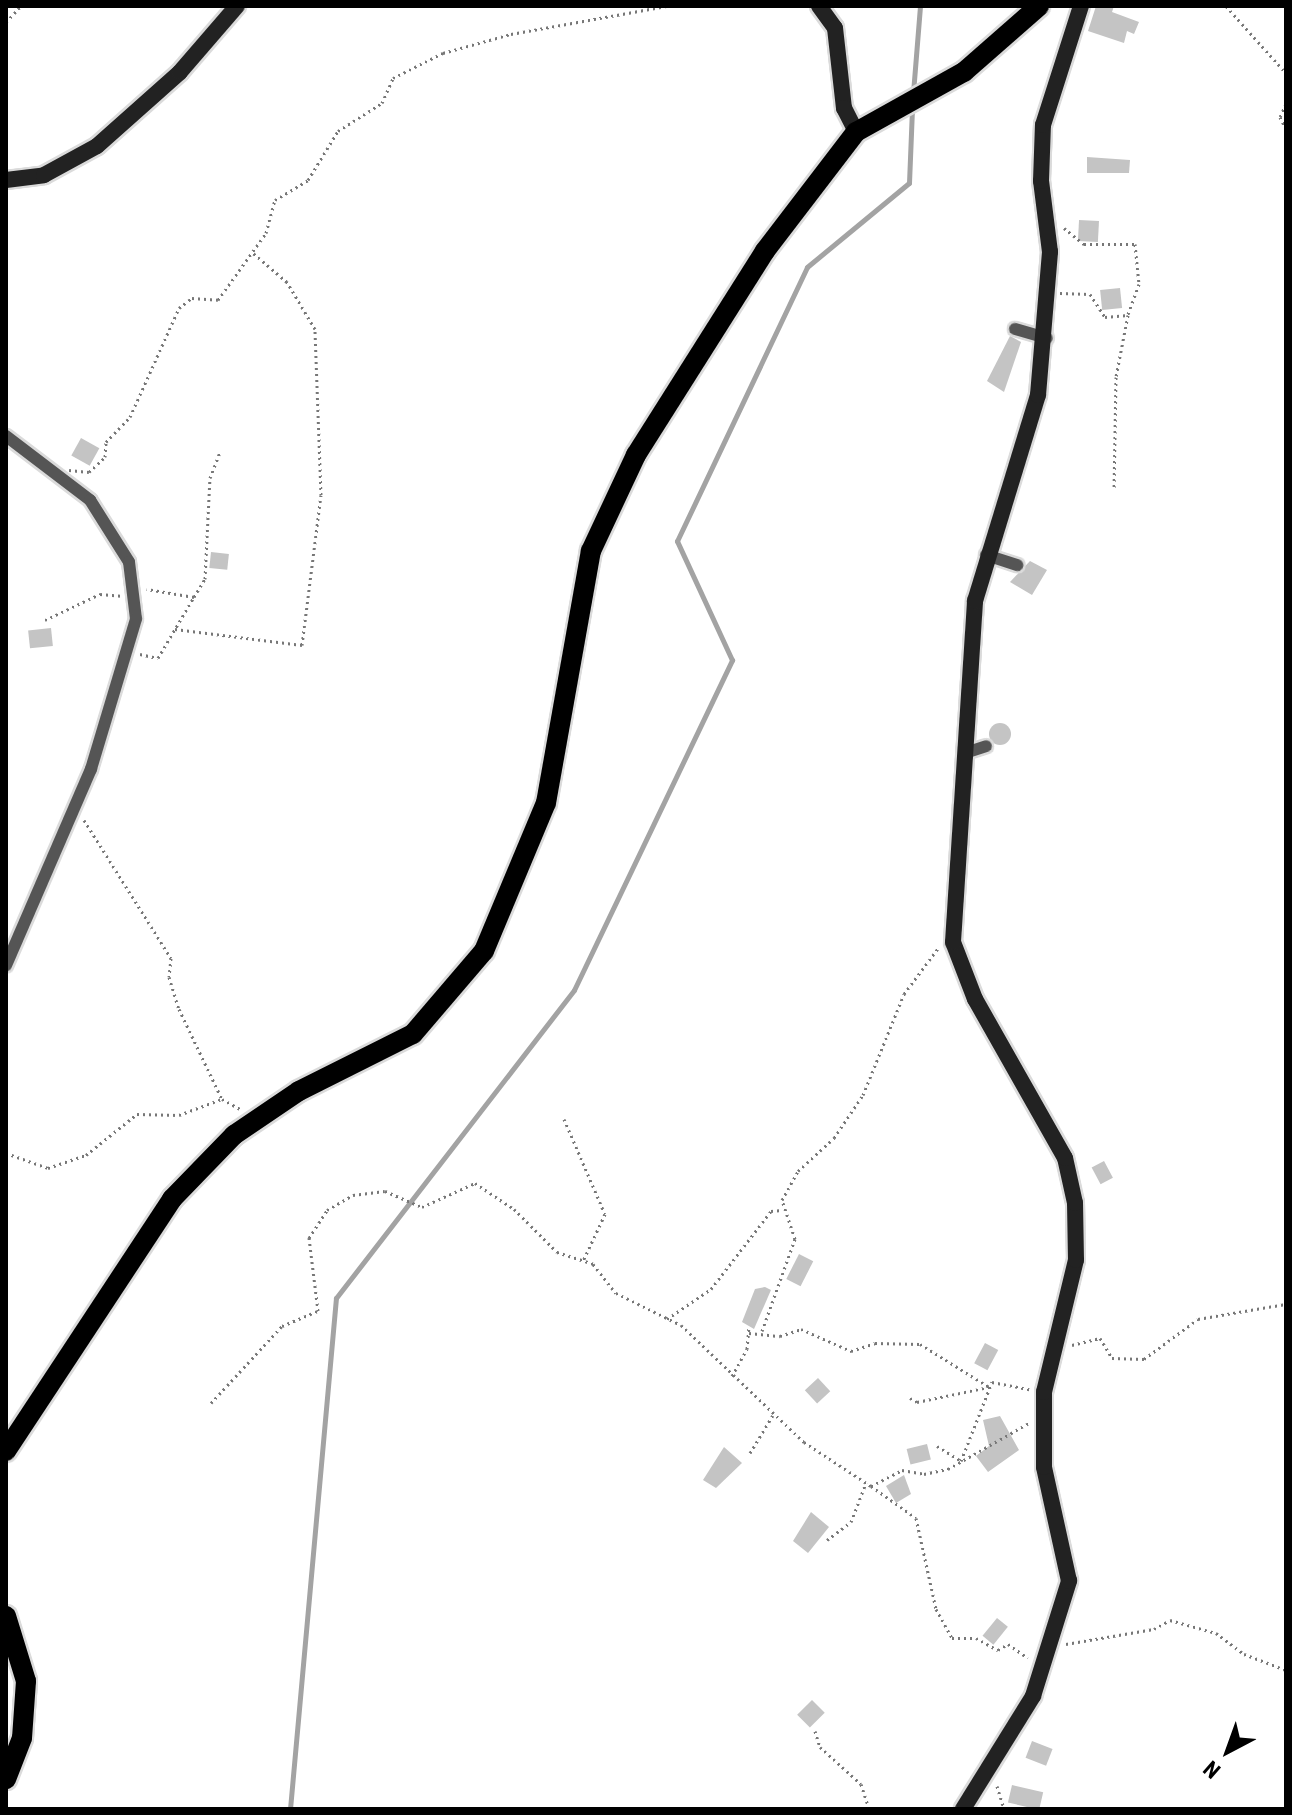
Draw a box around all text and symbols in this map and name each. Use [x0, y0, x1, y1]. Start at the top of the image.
north arrow [1188, 1711, 1268, 1791]
text: N [1199, 1756, 1225, 1783]

